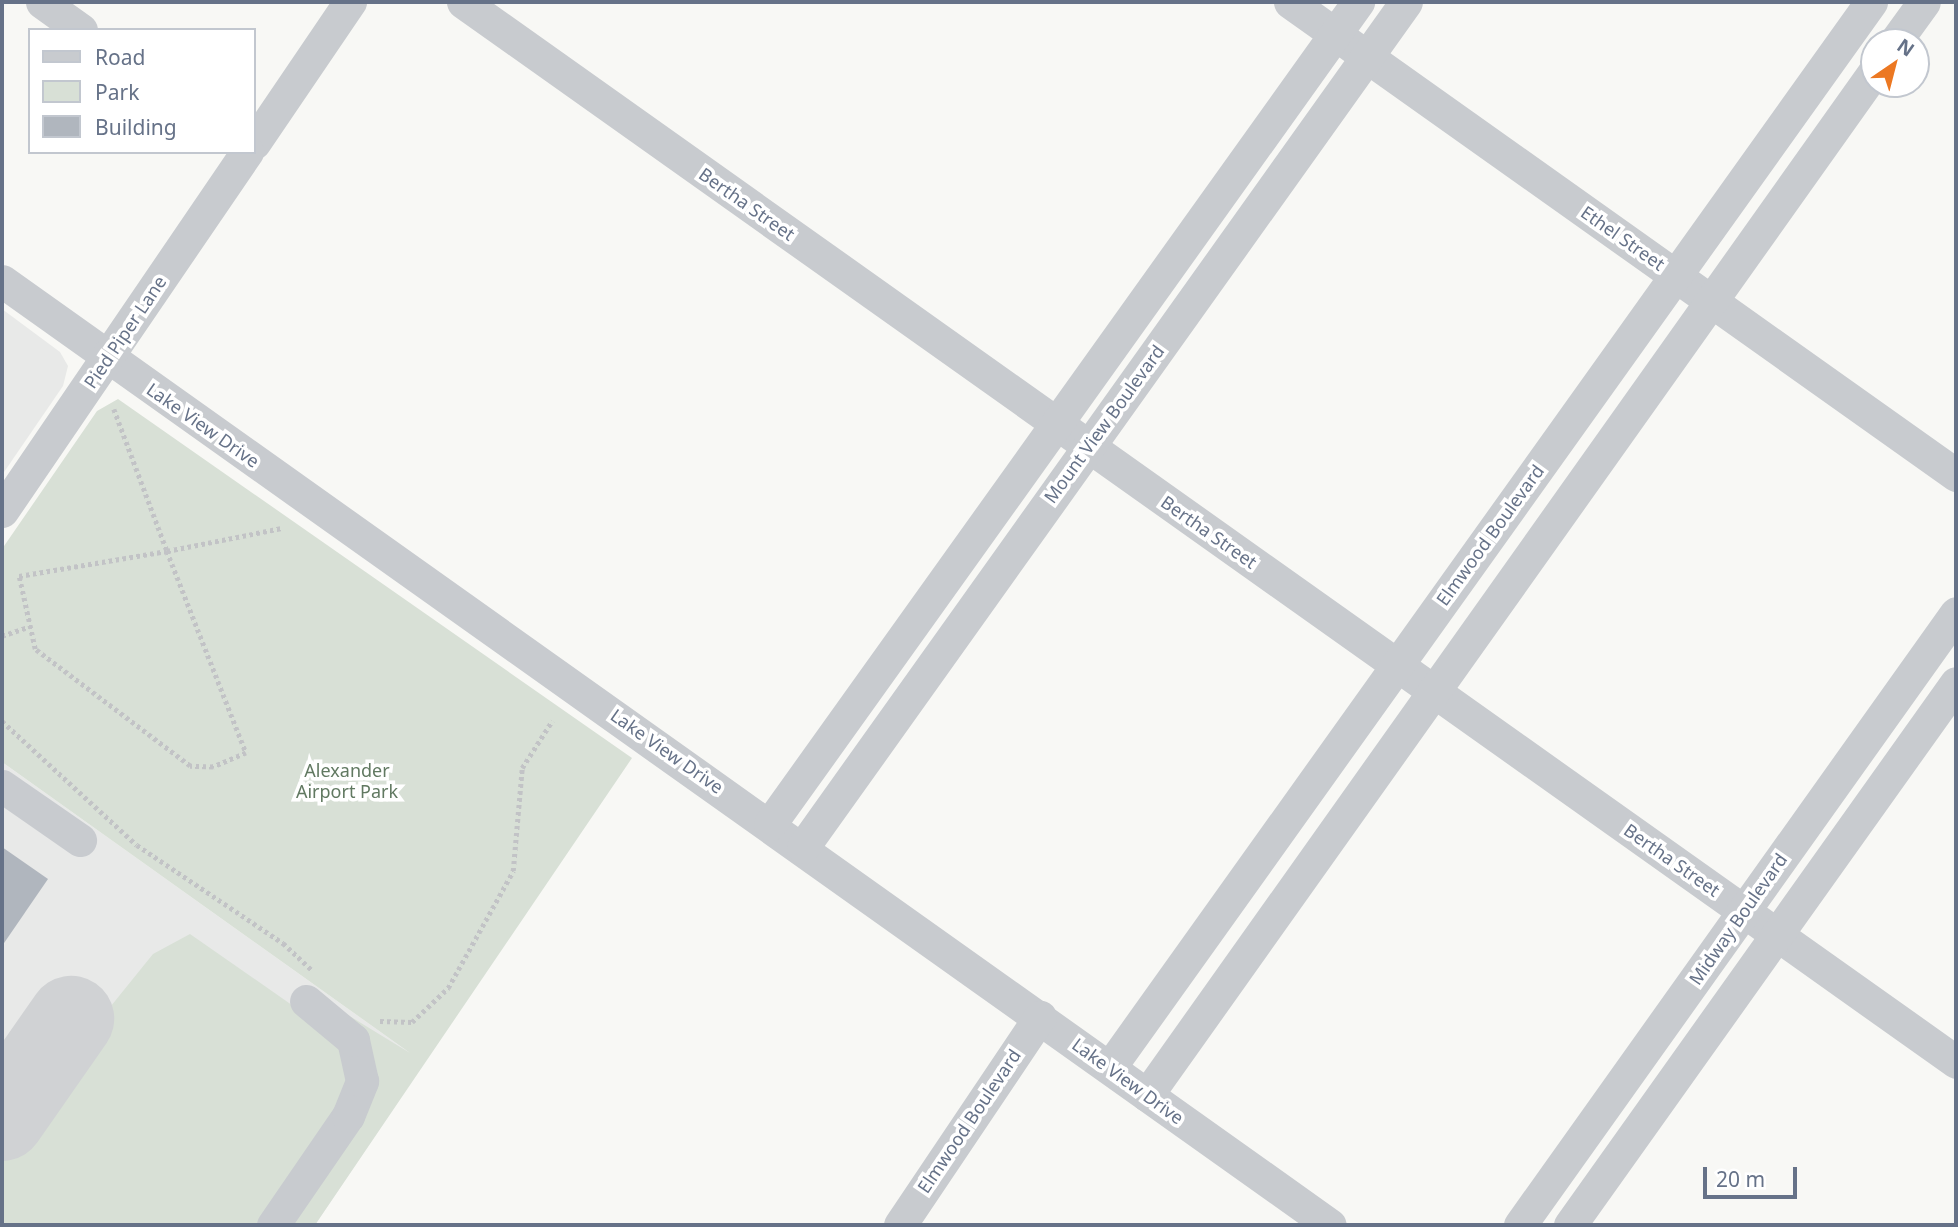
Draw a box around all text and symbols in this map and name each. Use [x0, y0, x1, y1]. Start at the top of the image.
legend [28, 28, 256, 154]
north arrow [1860, 28, 1930, 98]
text: N [1892, 32, 1920, 63]
text: Road [95, 43, 145, 71]
text: Park [95, 78, 139, 106]
text: Building [95, 113, 177, 141]
street label: Bertha Street [695, 163, 799, 245]
street label: Ethel Street [1577, 201, 1669, 275]
street label: Pied Piper Lane [79, 272, 171, 392]
street label: Mount View Boulevard [1039, 341, 1169, 507]
street label: Lake View Drive [143, 378, 263, 472]
street label: Elmwood Boulevard [1432, 460, 1548, 610]
street label: Bertha Street [1157, 491, 1261, 573]
street label: Lake View Drive [607, 704, 727, 798]
park label: Alexander Airport Park [296, 760, 398, 802]
street label: Bertha Street [1620, 819, 1724, 901]
street label: Midway Boulevard [1685, 849, 1791, 989]
street label: Lake View Drive [1068, 1033, 1188, 1129]
street label: Elmwood Boulevard [913, 1045, 1025, 1197]
scale bar [1706, 1154, 1800, 1198]
text: 20 m [1716, 1165, 1765, 1193]

